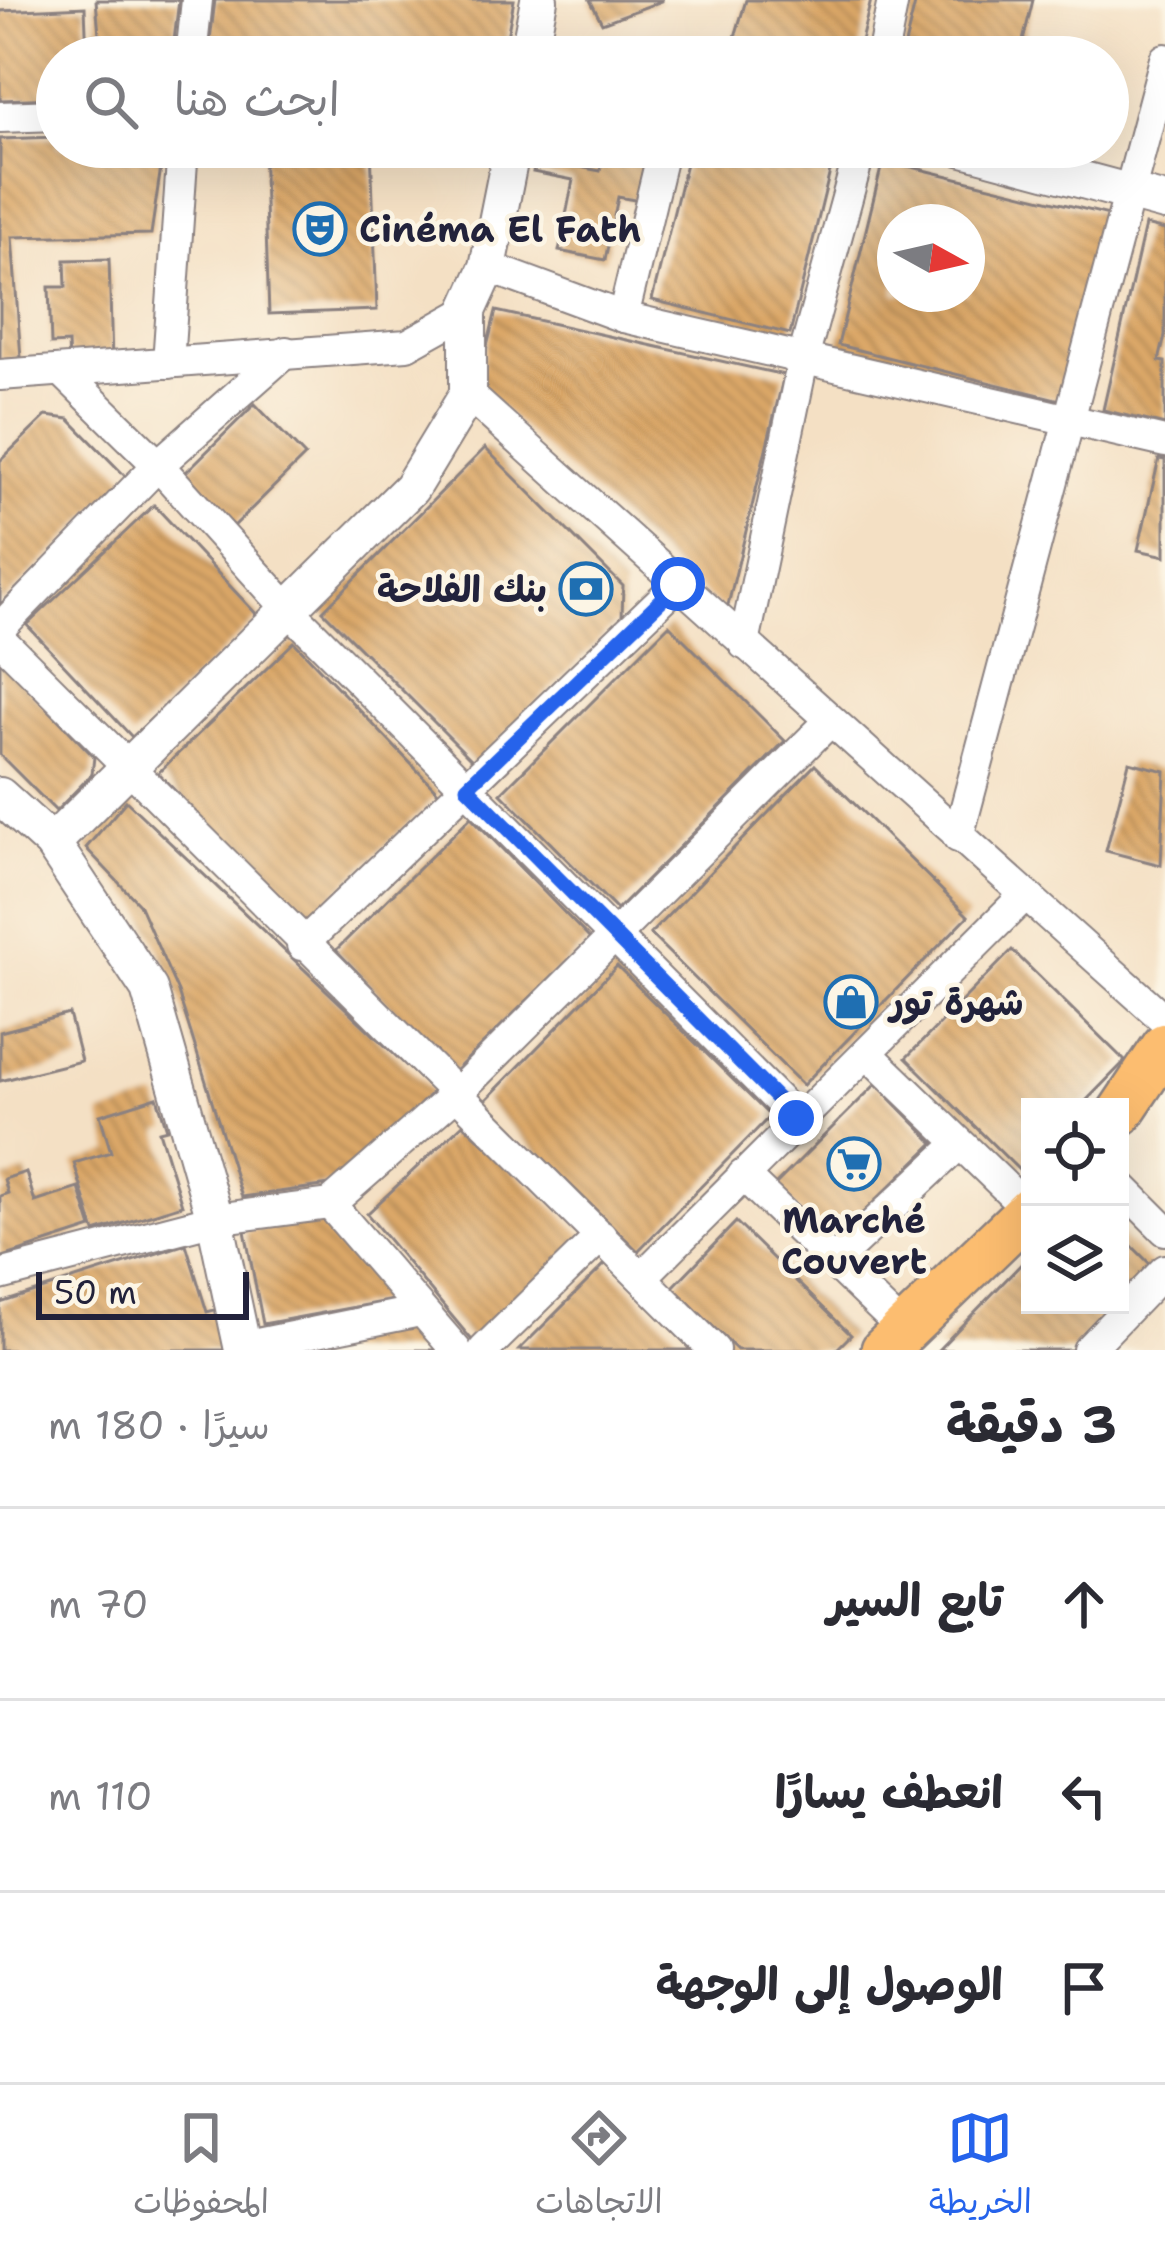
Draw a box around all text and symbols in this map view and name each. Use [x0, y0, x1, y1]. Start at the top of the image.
search box [36, 36, 1129, 168]
icon: search [78, 69, 144, 135]
text: ابحث هنا [174, 69, 340, 129]
theatre icon: Cinéma El Fath [292, 201, 348, 257]
north arrow [877, 204, 985, 312]
place label: Cinéma El Fath [359, 205, 641, 254]
route start [651, 557, 705, 611]
bank icon: بنك الفلاحة [558, 561, 614, 617]
place label: بنك الفلاحة [377, 565, 547, 614]
shop icon: شهرة تور [823, 974, 879, 1030]
place label: شهرة تور [887, 978, 1023, 1027]
route end [769, 1091, 823, 1145]
map controls [1021, 1098, 1129, 1314]
button: locate [1021, 1098, 1129, 1206]
supermarket icon: Marché Couvert [826, 1136, 882, 1192]
place label: Marché Couvert [781, 1196, 927, 1286]
button: layers [1021, 1206, 1129, 1314]
scale bar [36, 1266, 249, 1319]
text: 50 m [54, 1270, 137, 1315]
text: 3 دقيقة [946, 1390, 1117, 1458]
text: سيرًا · 180 m [48, 1399, 270, 1451]
text: تابع السير [827, 1570, 1003, 1630]
icon: ahead [1051, 1571, 1117, 1637]
text: 70 m [48, 1578, 149, 1630]
text: انعطف يسارًا [775, 1762, 1003, 1822]
icon: left [1051, 1763, 1117, 1829]
text: 110 m [48, 1770, 152, 1822]
text: الوصول إلى الوجهة [656, 1954, 1003, 2014]
icon: arrive [1051, 1955, 1117, 2021]
tab: المحفوظات [133, 2105, 269, 2231]
tab: الاتجاهات [535, 2105, 663, 2231]
tab: الخريطة [929, 2105, 1032, 2231]

